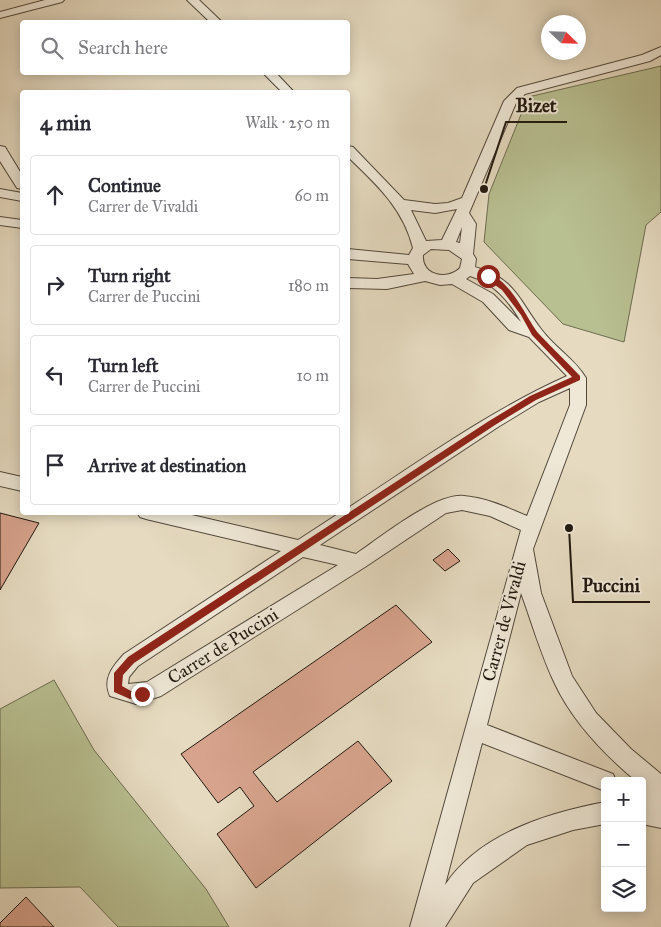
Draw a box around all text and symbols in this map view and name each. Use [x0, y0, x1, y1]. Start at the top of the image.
north arrow [541, 15, 586, 60]
search box [20, 20, 350, 75]
icon: search [38, 34, 66, 62]
text: Search here [78, 36, 168, 59]
callout: Bizet [506, 88, 567, 122]
text: Bizet [515, 94, 557, 117]
text: 4 min [40, 110, 91, 136]
text: Walk · 250 m [245, 113, 330, 132]
text: Continue [88, 174, 161, 197]
icon: ahead [41, 181, 69, 209]
text: 60 m [295, 186, 329, 205]
text: Carrer de Vivaldi [88, 197, 198, 216]
text: Turn right [88, 264, 171, 287]
route start [477, 265, 500, 288]
icon: right [41, 271, 69, 299]
text: 180 m [288, 276, 329, 295]
text: Carrer de Puccini [88, 287, 200, 306]
text: Turn left [88, 354, 158, 377]
icon: left [41, 361, 69, 389]
text: 10 m [297, 366, 329, 385]
text: Carrer de Puccini [88, 377, 200, 396]
icon: arrive [41, 451, 69, 479]
text: Arrive at destination [88, 454, 246, 477]
street label: Carrer de Vivaldi [477, 558, 531, 684]
callout: Puccini [573, 568, 650, 602]
text: Puccini [582, 574, 641, 597]
street label: Carrer de Puccini [164, 603, 283, 689]
route end [131, 683, 154, 706]
map controls [601, 777, 646, 912]
button: + [601, 777, 646, 822]
button: − [601, 822, 646, 867]
button: layers [601, 867, 646, 912]

